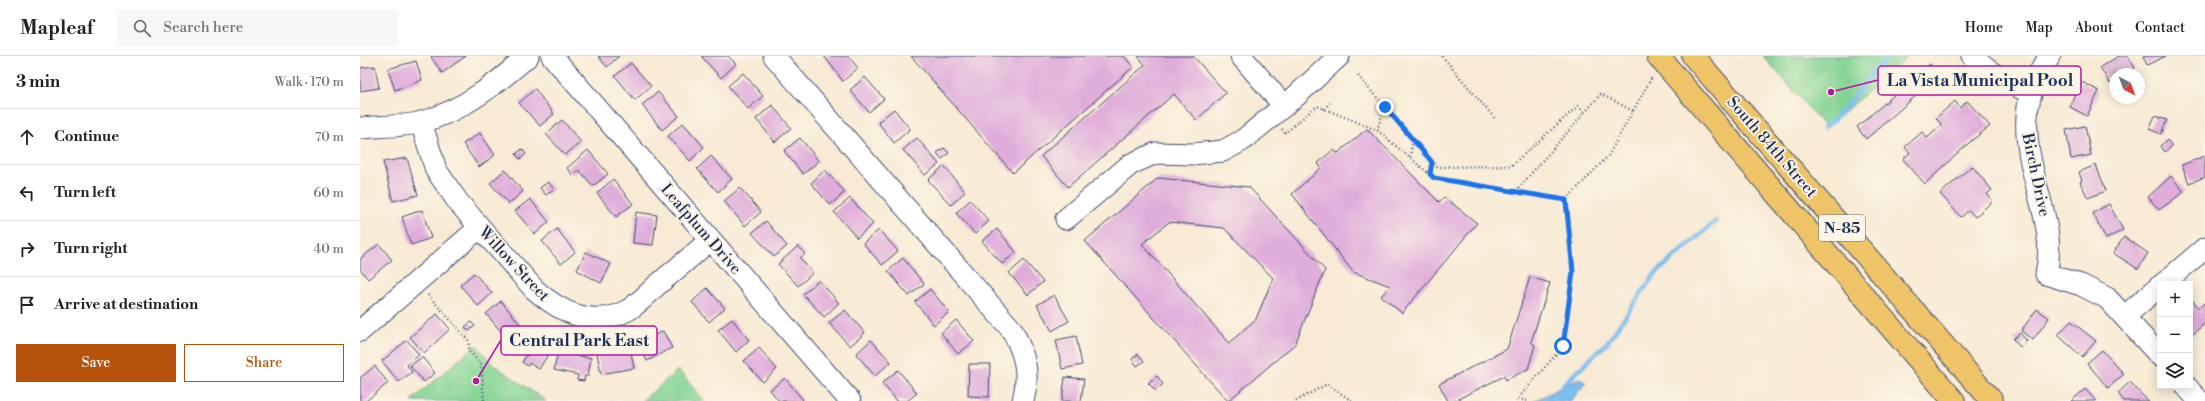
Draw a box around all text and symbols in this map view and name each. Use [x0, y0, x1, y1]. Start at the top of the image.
search box [117, 10, 397, 46]
text: Mapleaf [20, 16, 93, 40]
icon: search [131, 17, 153, 39]
text: Search here [163, 18, 243, 37]
text: Home [1965, 19, 2003, 37]
text: Map [2025, 19, 2053, 37]
text: About [2075, 19, 2113, 37]
text: Contact [2135, 19, 2185, 37]
callout: La Vista Municipal Pool [1878, 66, 2081, 95]
north arrow [2109, 68, 2145, 104]
text: La Vista Municipal Pool [1887, 70, 2074, 92]
text: 3 min [16, 71, 60, 93]
text: Walk · 170 m [274, 74, 344, 90]
street label: South 84th Street [1723, 92, 1822, 202]
route end [1376, 98, 1394, 116]
icon: ahead [16, 126, 38, 148]
text: Continue [54, 127, 119, 146]
text: 70 m [315, 129, 344, 145]
street label: Birch Drive [2017, 130, 2055, 219]
street label: Leafplum Drive [656, 180, 746, 278]
icon: left [16, 182, 38, 204]
text: Turn left [54, 183, 116, 202]
text: 60 m [313, 185, 344, 201]
road number: N-85 [1819, 215, 1865, 241]
street label: Willow Street [474, 222, 554, 306]
icon: right [16, 238, 38, 260]
text: Turn right [54, 239, 128, 258]
text: 40 m [314, 241, 344, 257]
map controls [2157, 281, 2193, 389]
button: + [2157, 281, 2193, 317]
icon: arrive [16, 294, 38, 316]
text: Arrive at destination [54, 295, 198, 314]
button: − [2157, 317, 2193, 353]
callout: Central Park East [501, 326, 657, 355]
text: Central Park East [509, 330, 650, 352]
route start [1554, 337, 1572, 355]
button: Save [16, 344, 176, 382]
button: Share [184, 344, 344, 382]
button: layers [2157, 353, 2193, 389]

